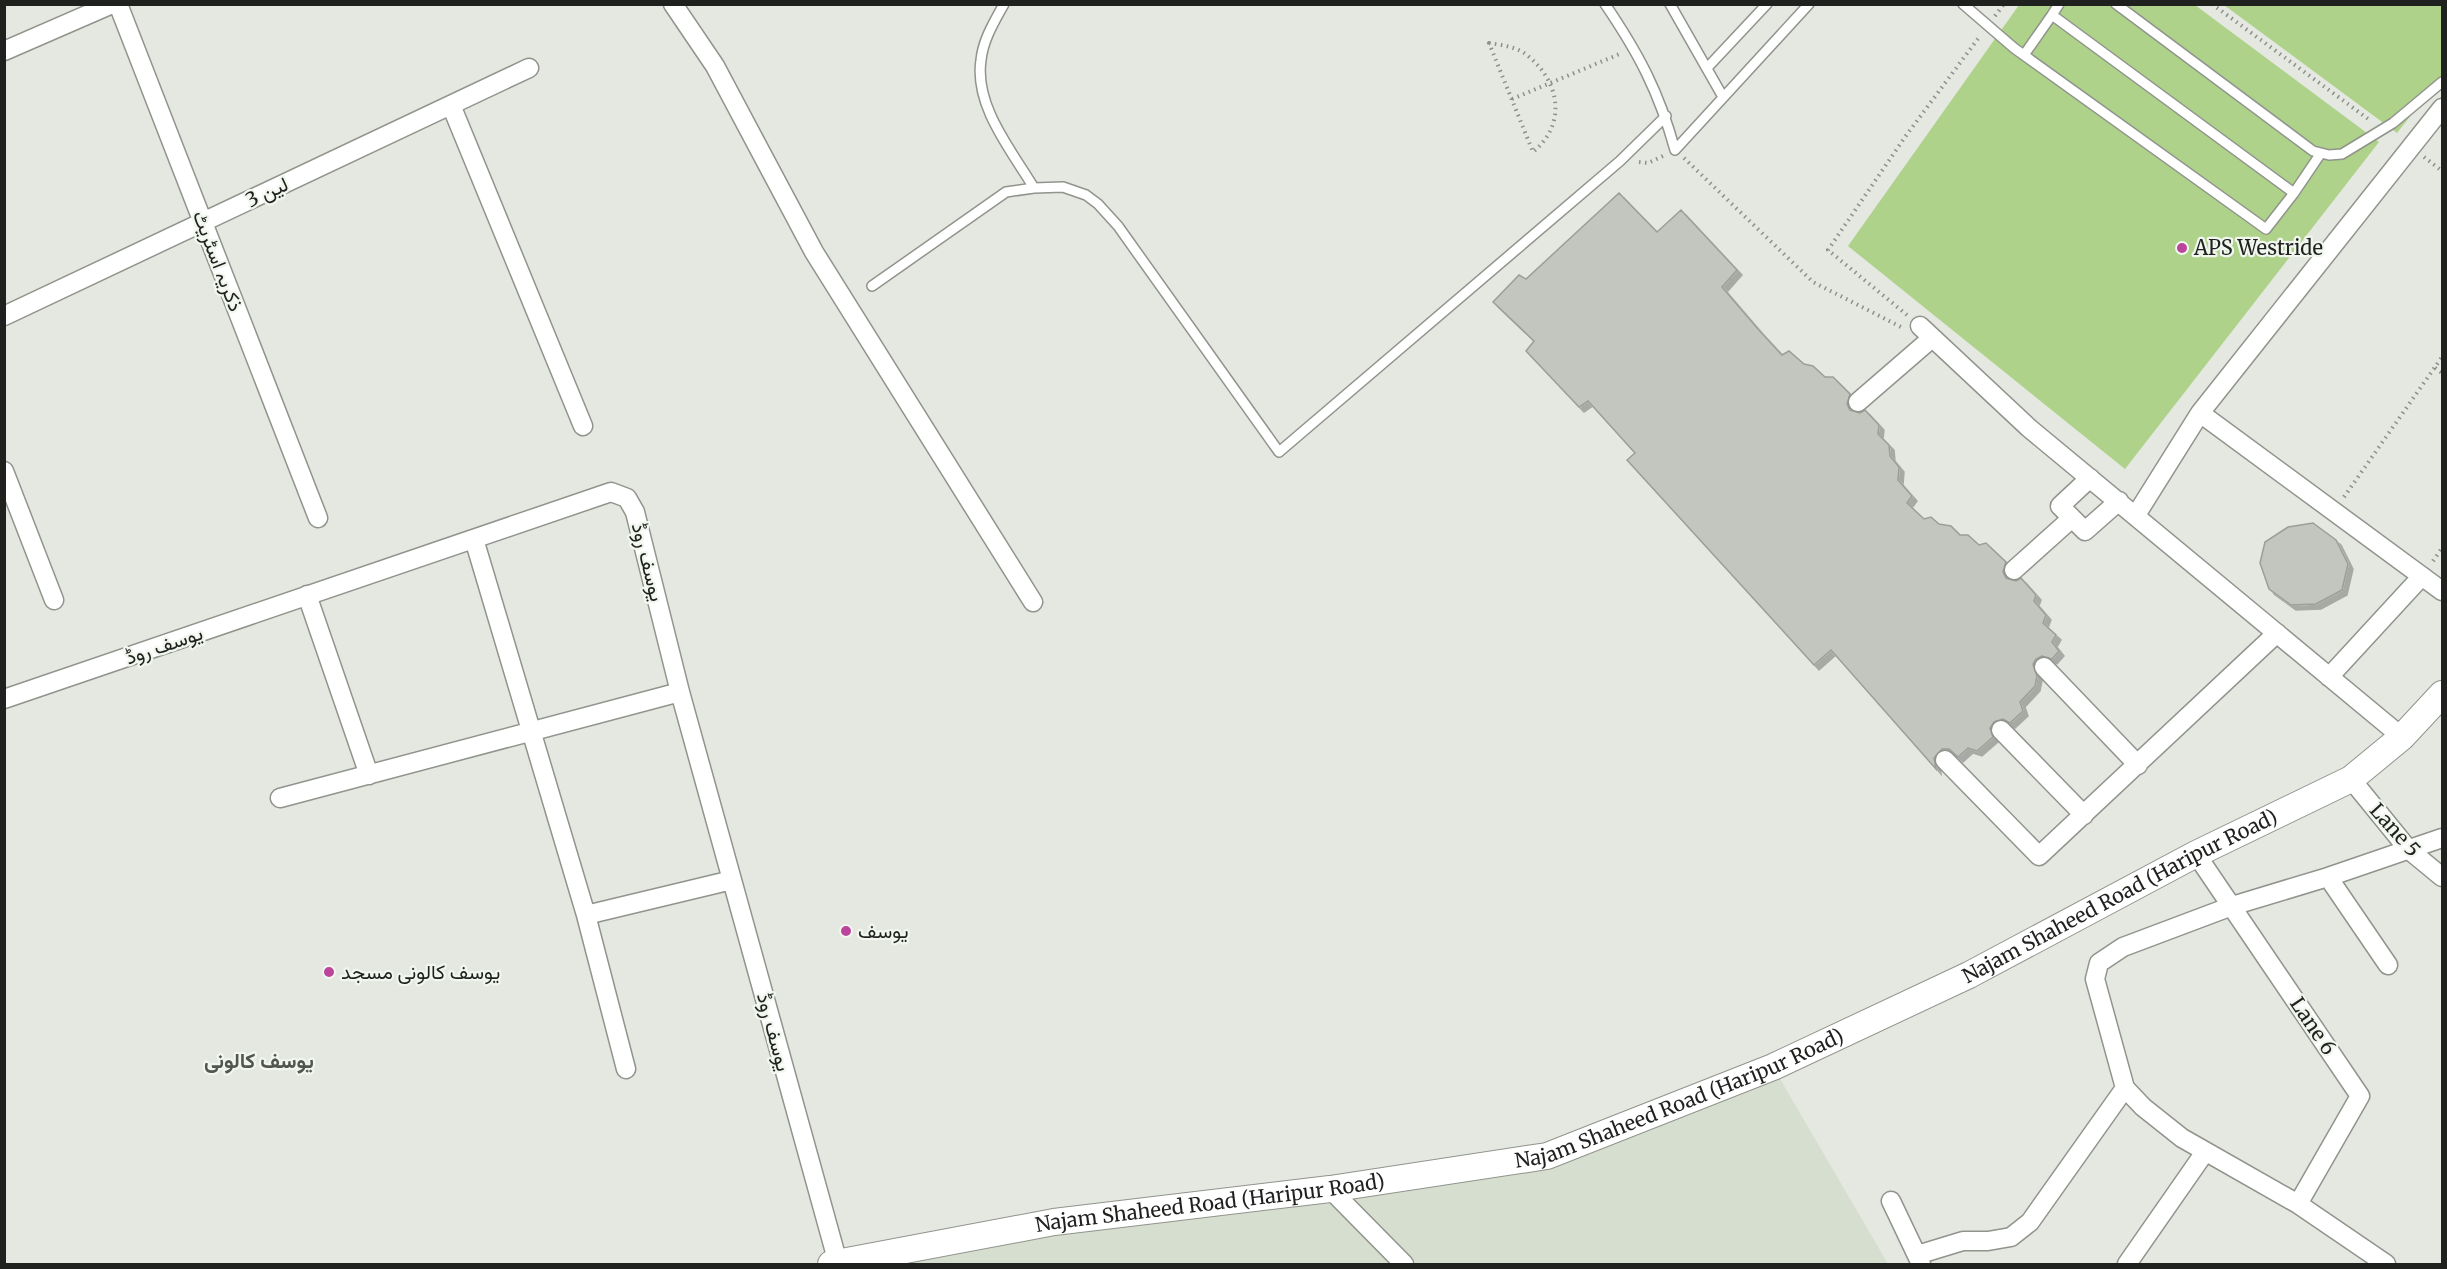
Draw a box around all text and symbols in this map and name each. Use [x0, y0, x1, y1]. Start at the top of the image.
street label: لین 3 [241, 171, 292, 212]
street label: ذکریہ اسٹریٹ [187, 207, 249, 315]
place label: APS Westride [2193, 235, 2323, 260]
marker: APS Westride [2175, 241, 2189, 255]
street label: یوسف روڈ [626, 520, 670, 604]
street label: یوسف روڈ [122, 620, 206, 670]
street label: Lane 5 [2365, 798, 2426, 862]
street label: Najam Shaheed Road (Haripur Road) [1958, 804, 2281, 988]
place label: یوسف [858, 918, 909, 944]
marker: یوسف [839, 924, 853, 938]
place label: یوسف کالونی مسجد [341, 959, 500, 985]
marker: یوسف کالونی مسجد [322, 965, 336, 979]
street label: یوسف روڈ [751, 990, 797, 1074]
street label: Lane 6 [2285, 992, 2342, 1059]
street label: Najam Shaheed Road (Haripur Road) [1513, 1023, 1847, 1173]
district label: یوسف کالونی [204, 1047, 314, 1074]
street label: Najam Shaheed Road (Haripur Road) [1033, 1168, 1386, 1237]

